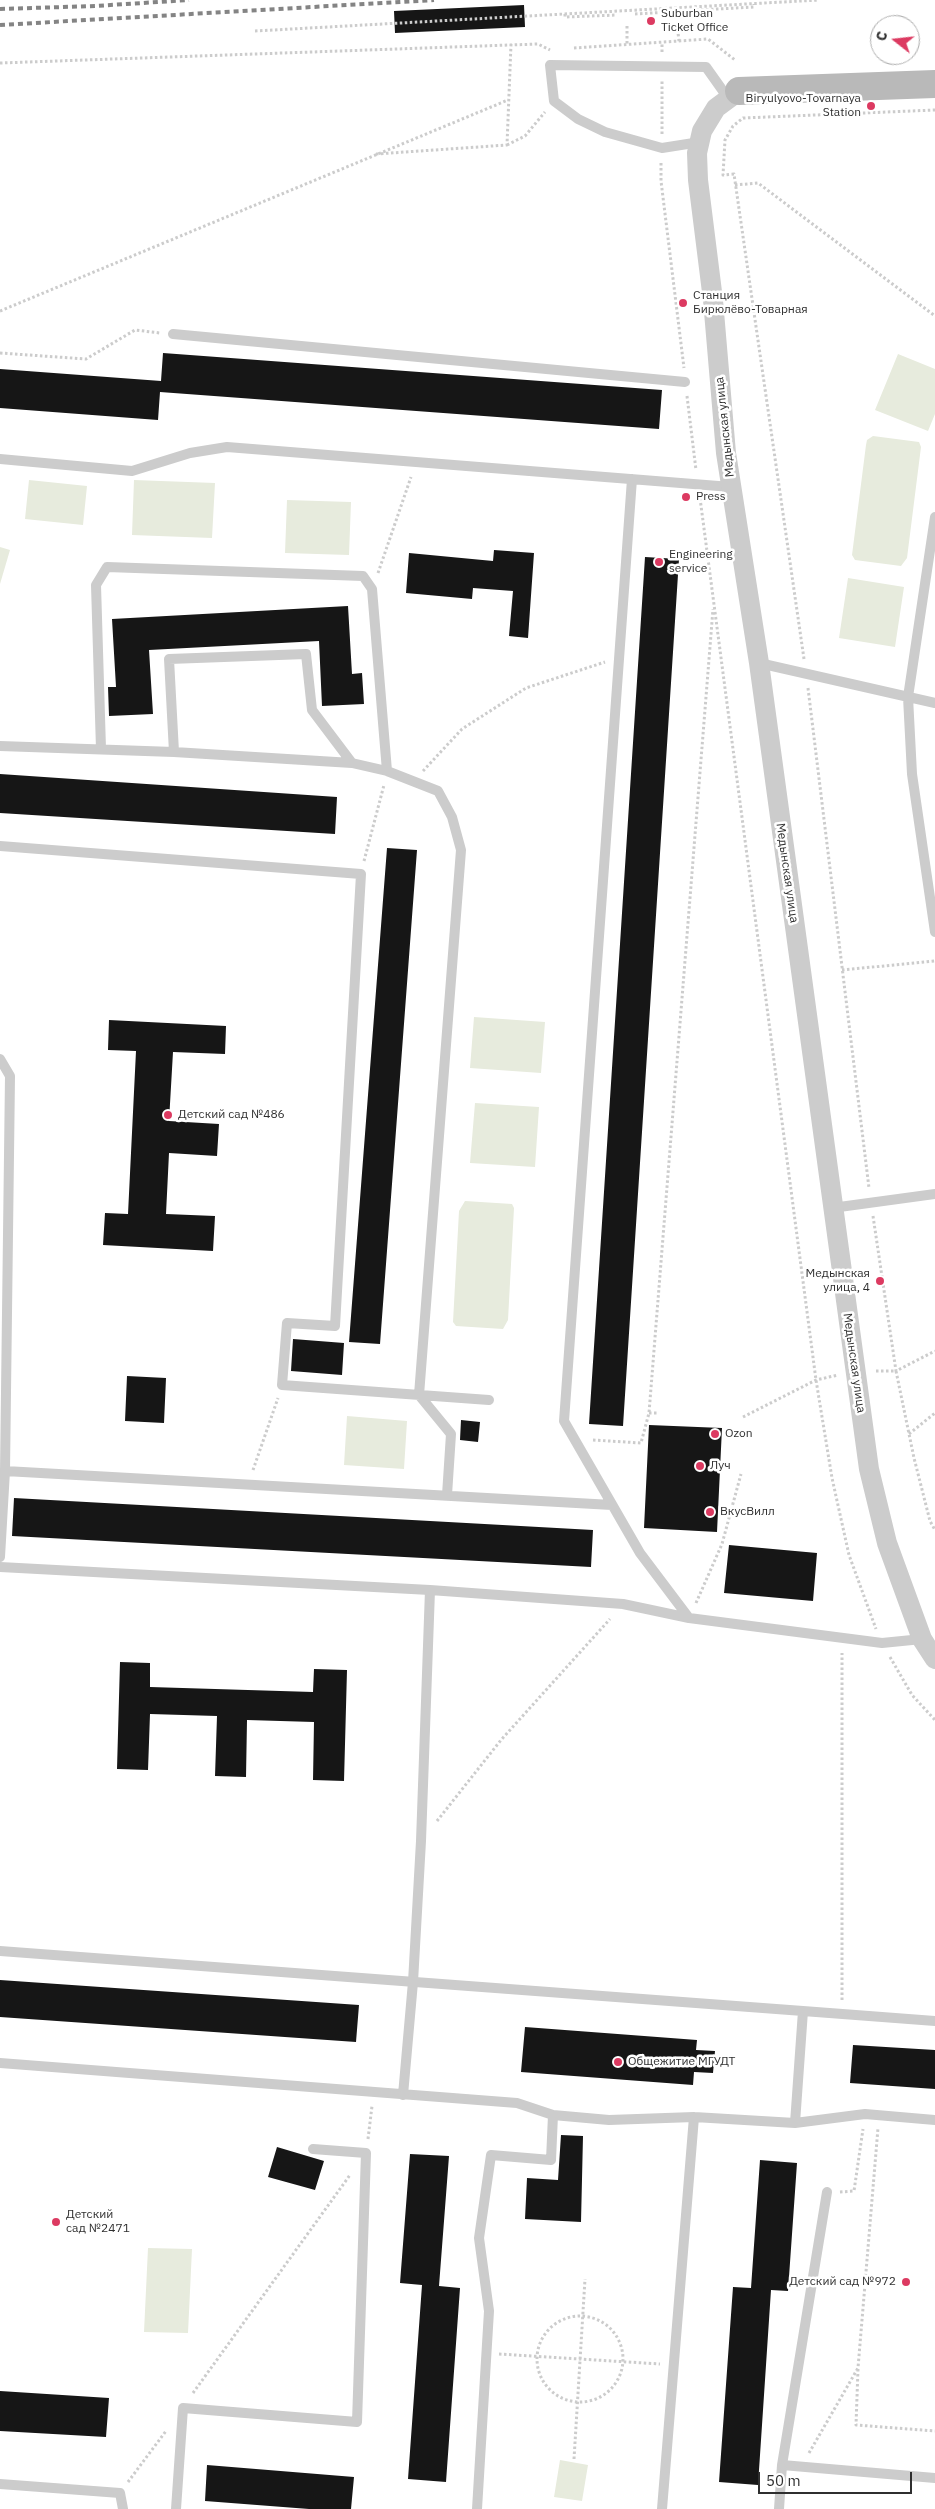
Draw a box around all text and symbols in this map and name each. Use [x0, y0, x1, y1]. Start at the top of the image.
place label: Suburban Ticket Office [661, 7, 728, 35]
marker: Suburban Ticket Office [645, 15, 657, 27]
north arrow [870, 15, 920, 65]
text: С [872, 29, 891, 43]
place label: Biryulyovo-Tovarnaya Station [746, 92, 861, 120]
marker: Biryulyovo-Tovarnaya Station [865, 100, 877, 112]
place label: Станция Бирюлёво-Товарная [693, 289, 808, 317]
marker: Станция Бирюлёво-Товарная [677, 297, 689, 309]
street label: Медынская улица [713, 376, 737, 478]
place label: Press [696, 490, 726, 504]
marker: Press [680, 491, 692, 503]
place label: Engineering service [669, 548, 733, 576]
marker: Engineering service [653, 556, 665, 568]
street label: Медынская улица [773, 822, 801, 924]
place label: Детский сад №486 [178, 1108, 285, 1122]
marker: Детский сад №486 [162, 1109, 174, 1121]
place label: Медынская улица, 4 [805, 1267, 870, 1295]
marker: Медынская улица, 4 [874, 1275, 886, 1287]
street label: Медынская улица [840, 1312, 868, 1414]
place label: Ozon [725, 1427, 752, 1441]
marker: Ozon [709, 1428, 721, 1440]
place label: Луч [710, 1459, 731, 1473]
marker: Луч [694, 1460, 706, 1472]
place label: ВкусВилл [720, 1505, 775, 1519]
marker: ВкусВилл [704, 1506, 716, 1518]
place label: Общежитие МГУДТ [628, 2055, 735, 2069]
marker: Общежитие МГУДТ [612, 2056, 624, 2068]
place label: Детский сад №2471 [66, 2208, 130, 2236]
marker: Детский сад №2471 [50, 2216, 62, 2228]
place label: Детский сад №972 [789, 2275, 896, 2289]
marker: Детский сад №972 [900, 2276, 912, 2288]
scale bar [760, 2462, 914, 2494]
text: 50 m [766, 2471, 801, 2490]

